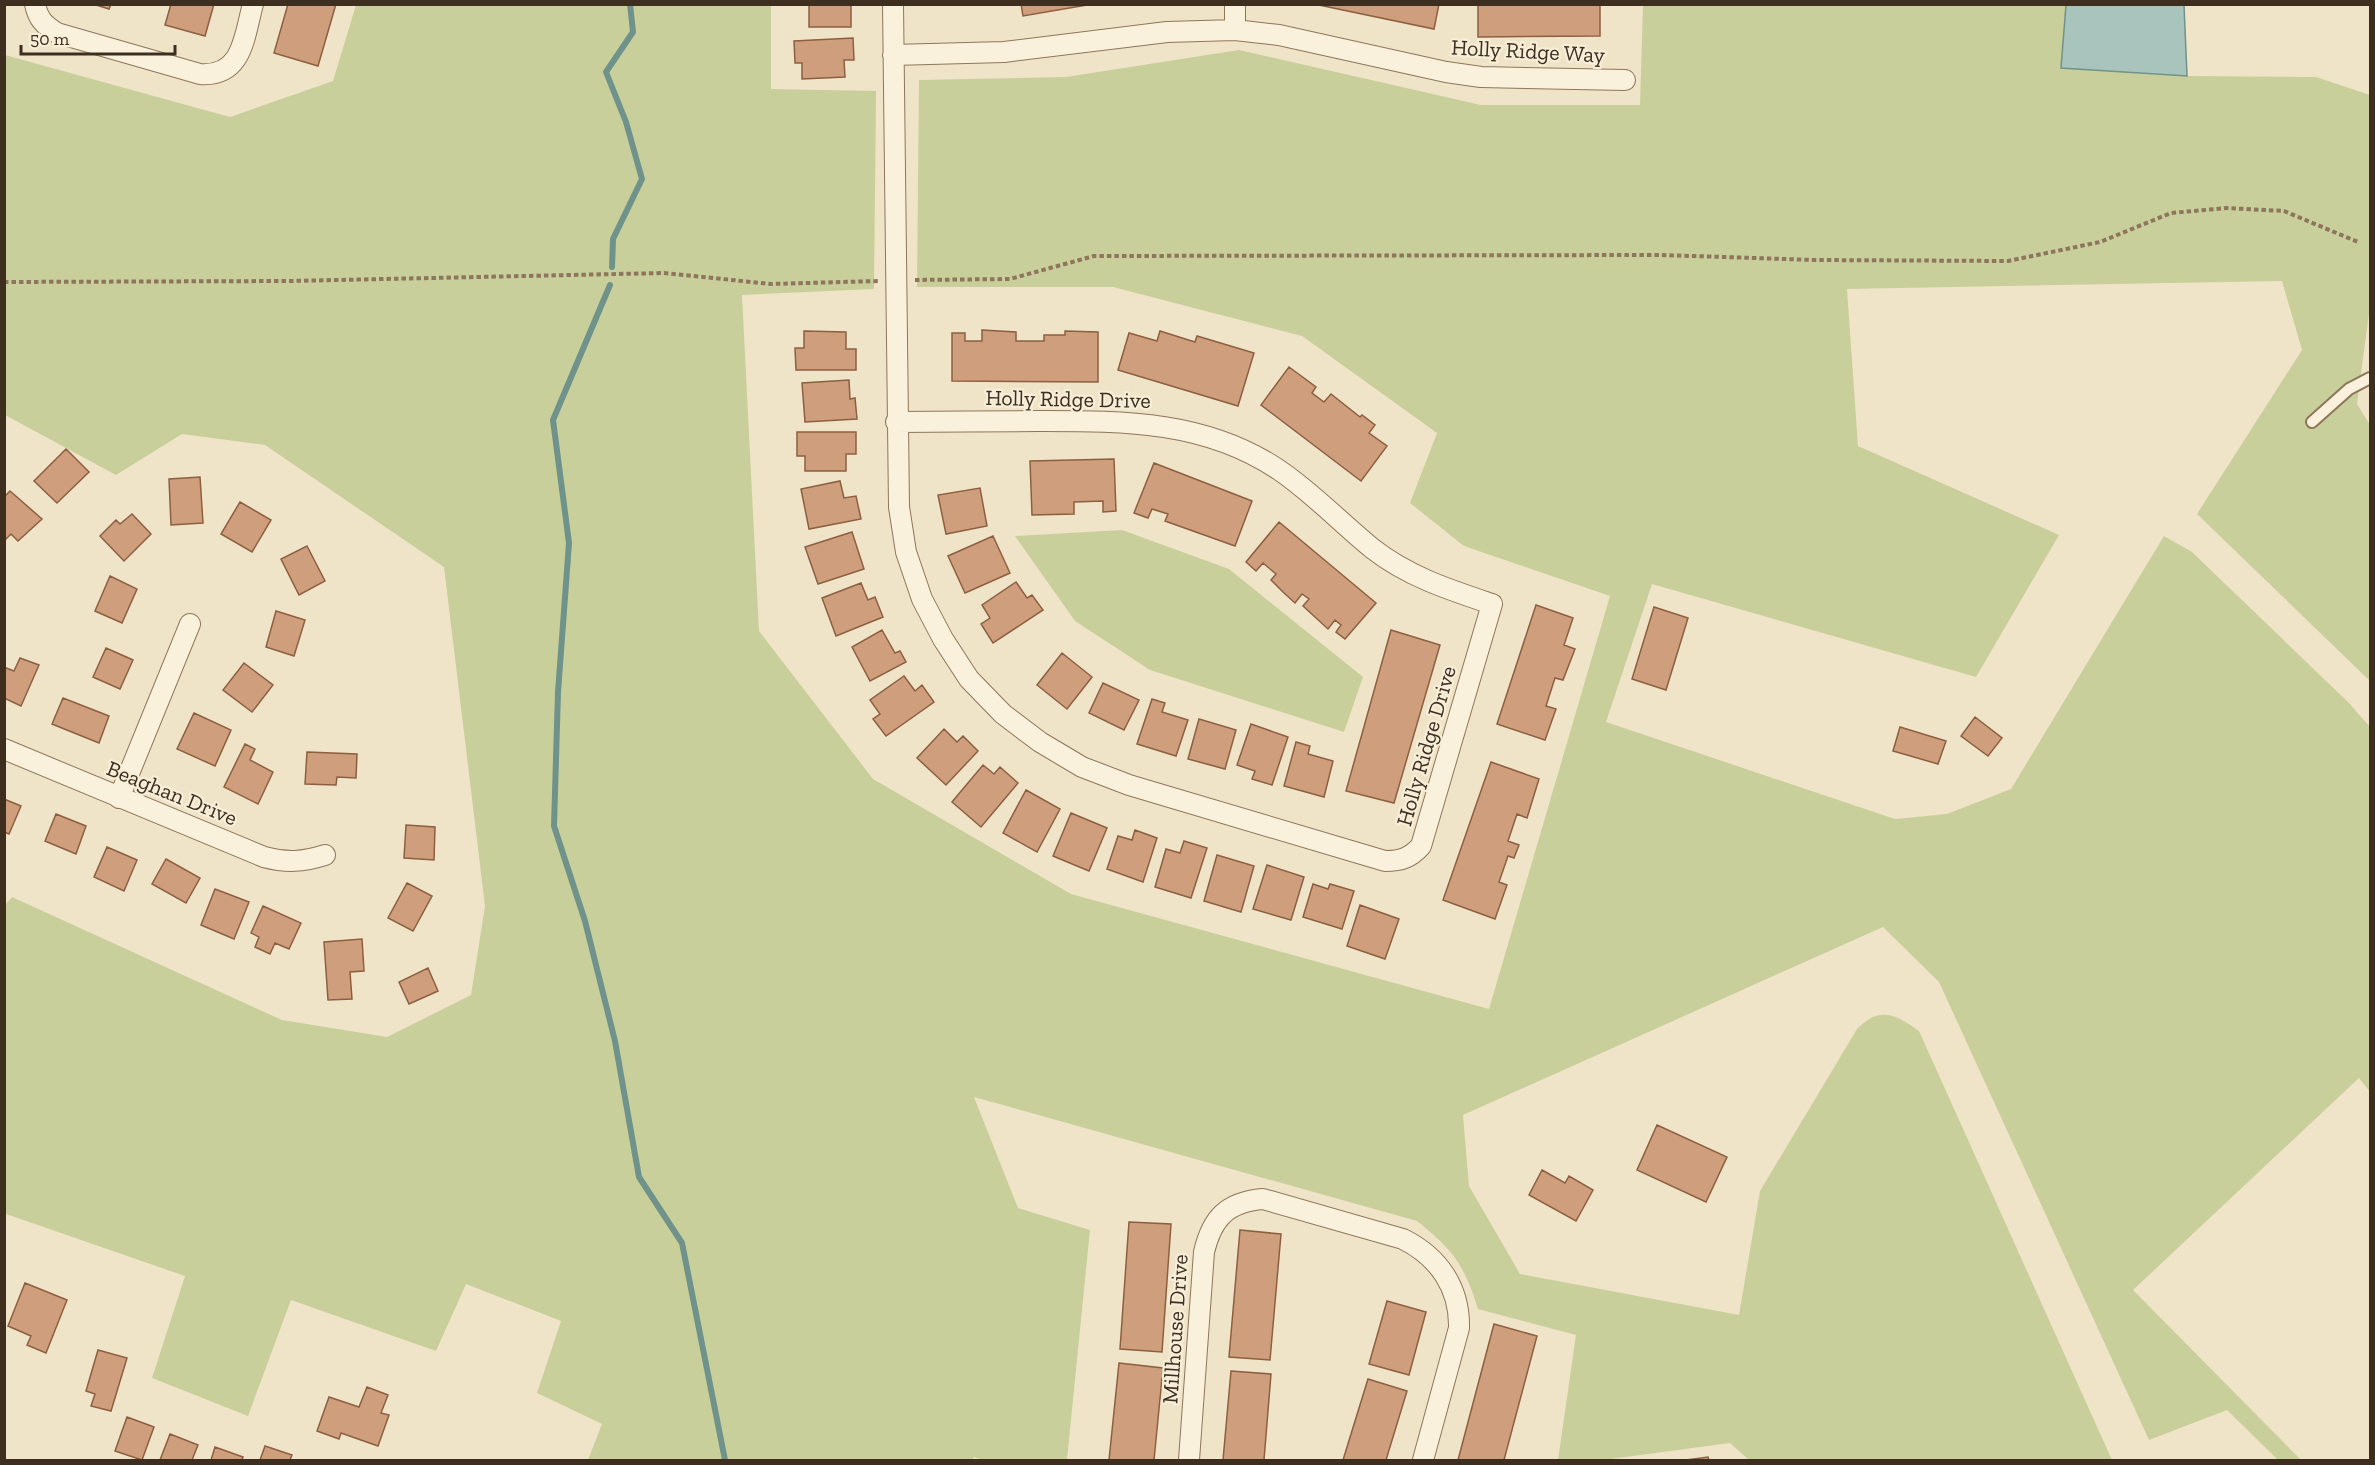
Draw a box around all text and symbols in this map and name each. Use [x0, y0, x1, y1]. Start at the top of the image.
scale bar [21, 18, 176, 56]
text: 50 m [30, 28, 70, 50]
street label: Holly Ridge Way [1450, 33, 1606, 69]
street label: Holly Ridge Drive [985, 384, 1151, 414]
street label: Holly Ridge Drive [1390, 663, 1462, 829]
street label: Beaghan Drive [103, 755, 241, 831]
street label: Millhouse Drive [1156, 1253, 1194, 1405]

